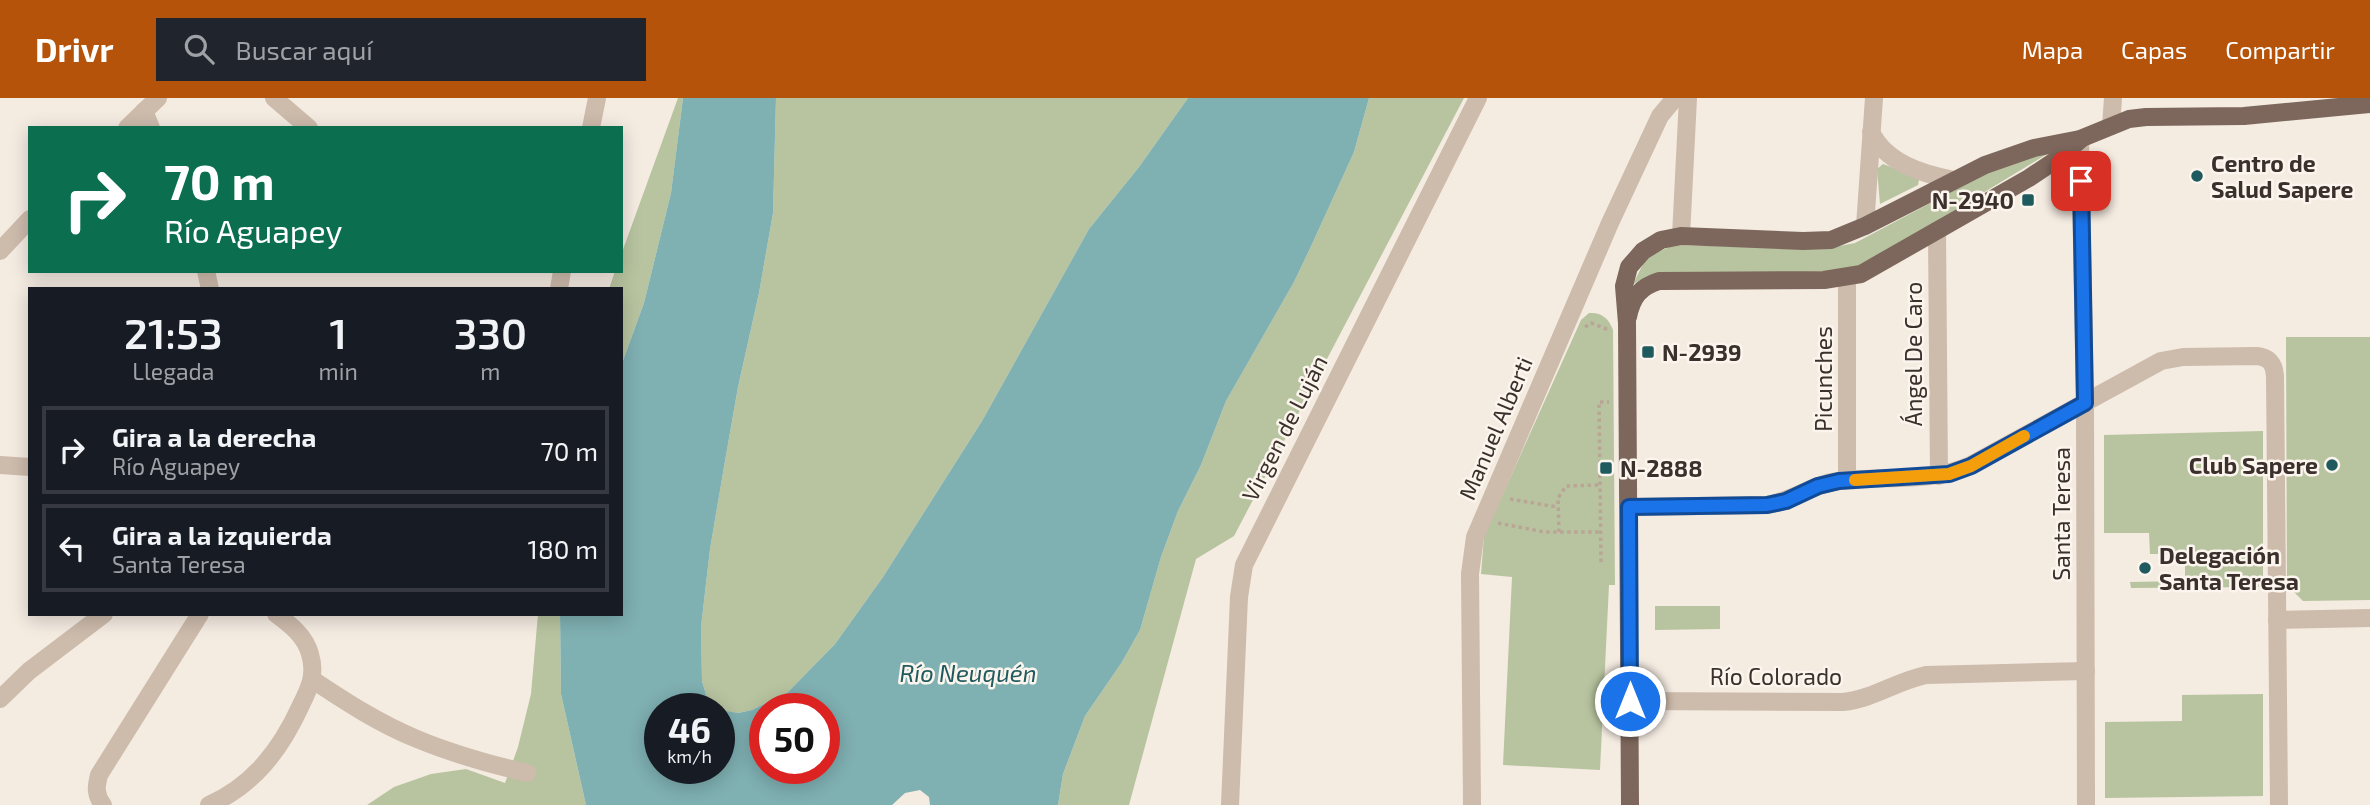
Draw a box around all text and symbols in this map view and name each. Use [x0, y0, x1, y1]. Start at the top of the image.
search box [156, 18, 646, 81]
text: Drivr [35, 29, 114, 69]
icon: search [180, 30, 218, 68]
text: Buscar aquí [236, 34, 373, 65]
text: Mapa [2022, 35, 2083, 64]
text: Capas [2121, 35, 2187, 64]
text: Compartir [2225, 35, 2335, 64]
place label: Centro de Salud Sapere [2211, 149, 2353, 203]
text: 70 m [164, 151, 275, 210]
pin [2051, 151, 2111, 211]
icon: right [49, 154, 140, 245]
icon: arrive [2062, 162, 2100, 200]
marker: Centro de Salud Sapere [2189, 168, 2205, 184]
place label: N-2940 [1932, 186, 2014, 214]
marker: N-2940 [2020, 192, 2036, 208]
text: Río Aguapey [164, 211, 342, 249]
street label: Ángel De Caro [1899, 282, 1927, 426]
text: 21:53 [124, 307, 223, 357]
text: 1 [329, 307, 347, 357]
text: 330 [454, 307, 527, 357]
street label: Picunches [1809, 326, 1837, 432]
place label: N-2939 [1662, 338, 1742, 366]
marker: N-2939 [1640, 344, 1656, 360]
street label: Virgen de Luján [1235, 350, 1333, 506]
street label: Manuel Alberti [1452, 352, 1538, 504]
text: Llegada [132, 357, 214, 385]
text: min [319, 357, 358, 385]
text: m [480, 357, 500, 385]
text: Gira a la derecha [112, 421, 316, 452]
icon: right [53, 431, 91, 469]
text: 70 m [540, 435, 598, 466]
street label: Santa Teresa [2047, 447, 2075, 581]
place label: Club Sapere [2189, 451, 2318, 479]
text: Río Aguapey [112, 452, 240, 480]
place label: N-2888 [1620, 454, 1702, 482]
marker: Club Sapere [2324, 457, 2340, 473]
marker: N-2888 [1598, 460, 1614, 476]
text: Gira a la izquierda [112, 519, 332, 550]
icon: left [53, 529, 91, 567]
text: 180 m [528, 533, 598, 564]
place label: Delegación Santa Teresa [2159, 541, 2299, 595]
text: Santa Teresa [112, 550, 246, 578]
marker: Delegación Santa Teresa [2137, 560, 2153, 576]
water label: Río Neuquén [899, 658, 1037, 687]
street label: Río Colorado [1710, 662, 1842, 690]
position arrow [1593, 664, 1667, 738]
speed limit sign: 50 [749, 693, 840, 784]
text: 46 [668, 708, 711, 750]
text: km/h [667, 745, 712, 767]

